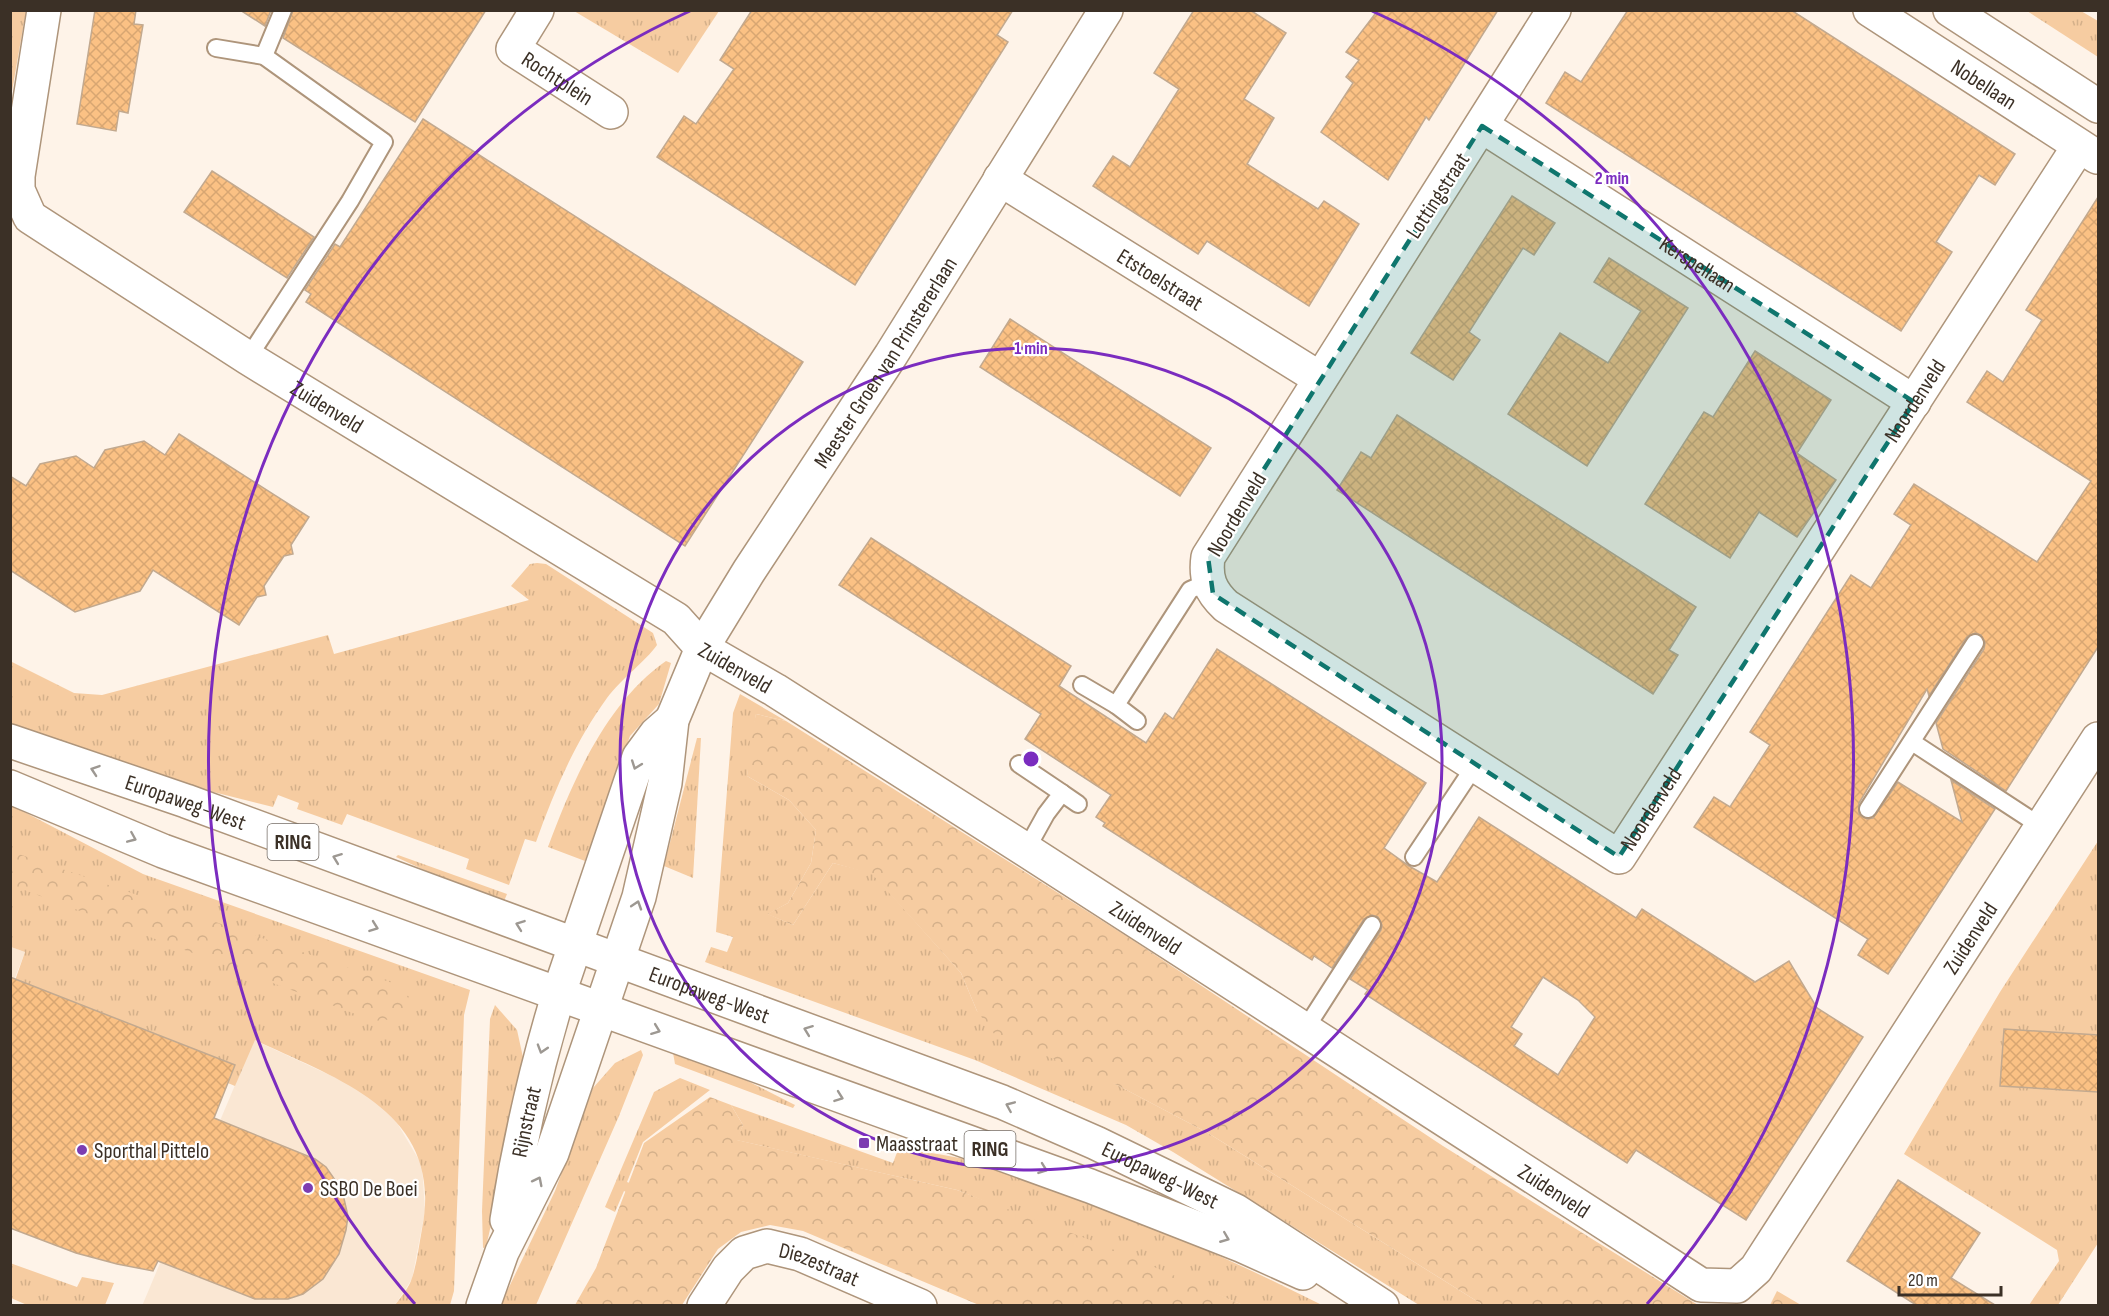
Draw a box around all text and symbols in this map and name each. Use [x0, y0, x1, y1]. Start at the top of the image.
street label: Rochtplein [516, 46, 598, 112]
street label: Nobellaan [1945, 54, 2021, 116]
street label: Lottingstraat [1401, 148, 1476, 244]
text: 2 min [1595, 168, 1629, 189]
street label: Kerspellaan [1654, 231, 1740, 299]
street label: Etstoelstraat [1111, 243, 1208, 317]
street label: Meester Groen van Prinstererlaan [808, 252, 964, 474]
text: 1 min [1014, 338, 1048, 359]
street label: Noordenveld [1879, 355, 1952, 448]
street label: Zuidenveld [285, 375, 368, 440]
street label: Noordenveld [1202, 468, 1273, 562]
street label: Zuidenveld [693, 637, 776, 700]
centre of rings [1021, 749, 1041, 769]
one-way arrow [631, 759, 644, 770]
street label: Noordenveld [1615, 763, 1688, 856]
one-way arrow [90, 764, 100, 777]
street label: Europaweg-West [121, 769, 250, 837]
road number: RING [268, 824, 318, 860]
one-way arrow [126, 831, 137, 843]
one-way arrow [332, 853, 343, 865]
street label: Zuidenveld [1104, 896, 1186, 962]
street label: Zuidenveld [1938, 898, 2004, 980]
one-way arrow [629, 900, 642, 911]
one-way arrow [515, 919, 526, 932]
one-way arrow [369, 920, 379, 933]
street label: Europaweg-West [645, 961, 773, 1030]
one-way arrow [650, 1022, 661, 1035]
one-way arrow [803, 1024, 814, 1037]
one-way arrow [537, 1044, 549, 1054]
street label: Rijnstraat [506, 1084, 548, 1160]
one-way arrow [833, 1089, 844, 1102]
one-way arrow [1005, 1101, 1016, 1113]
place label: Maasstraat [876, 1131, 958, 1158]
road number: RING [964, 1131, 1016, 1167]
marker: Maasstraat [857, 1136, 871, 1150]
street label: Europaweg-West [1097, 1136, 1223, 1216]
place label: Sporthal Pittelo [94, 1138, 209, 1165]
marker: Sporthal Pittelo [75, 1143, 89, 1157]
street label: Zuidenveld [1513, 1159, 1595, 1225]
one-way arrow [1037, 1161, 1047, 1174]
place label: SSBO De Boei [320, 1176, 418, 1203]
one-way arrow [531, 1176, 542, 1187]
marker: SSBO De Boei [301, 1181, 315, 1195]
one-way arrow [1218, 1231, 1229, 1243]
street label: Diezestraat [776, 1237, 863, 1293]
scale bar [1899, 1259, 2001, 1297]
text: 20 m [1908, 1270, 1938, 1291]

